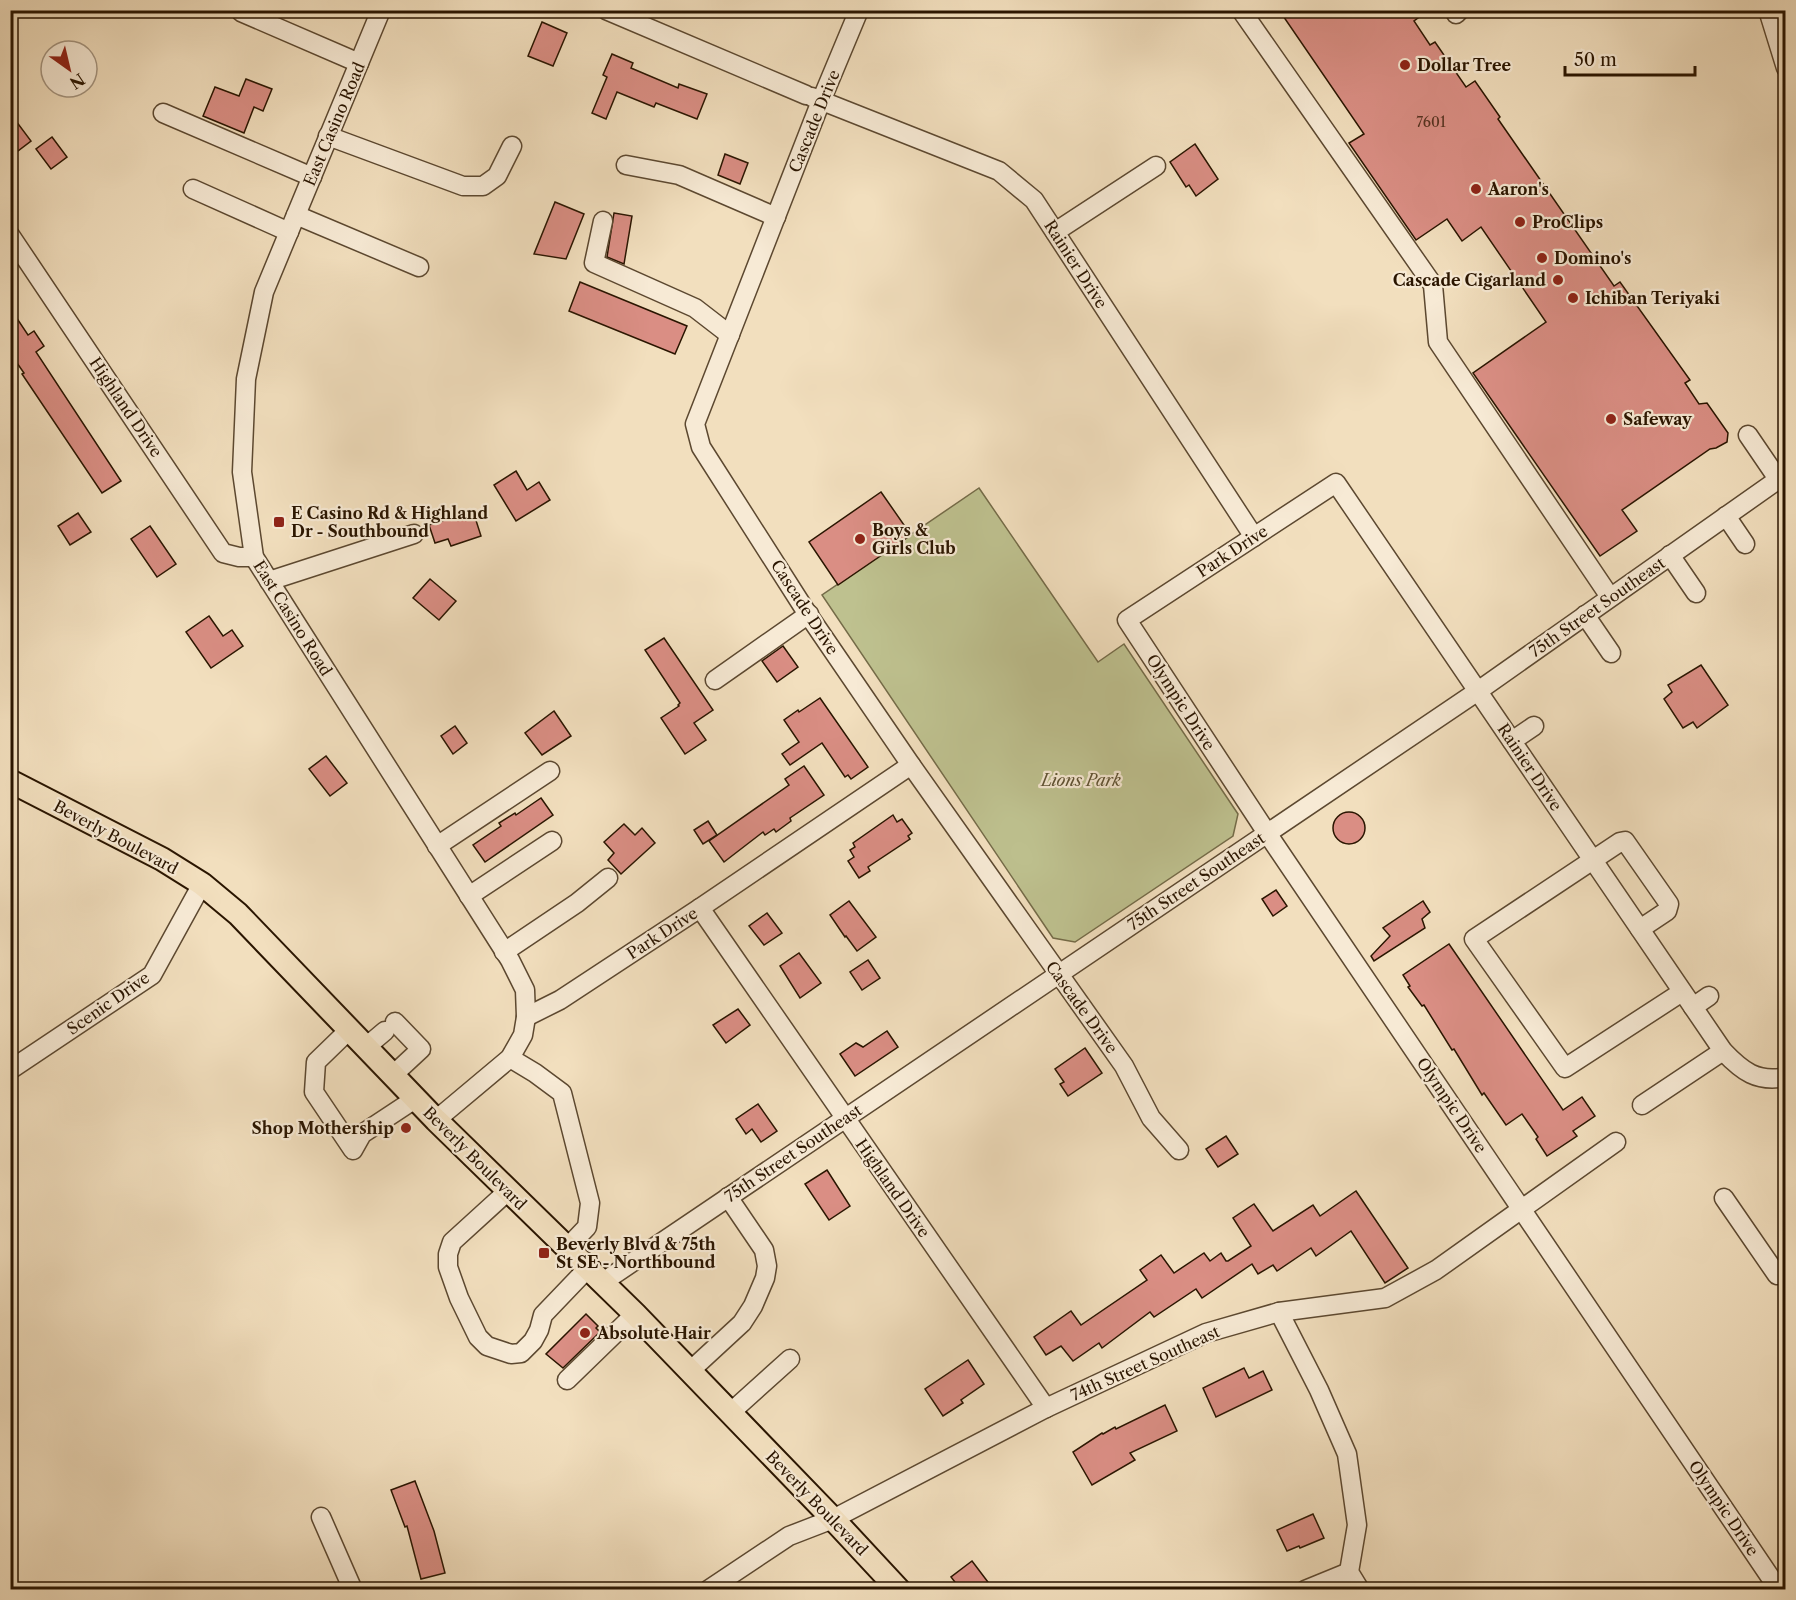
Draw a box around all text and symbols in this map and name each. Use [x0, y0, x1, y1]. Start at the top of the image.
north arrow [39, 39, 99, 99]
scale bar [1565, 39, 1696, 77]
text: 50 m [1574, 49, 1617, 71]
place label: Dollar Tree [1417, 55, 1512, 75]
marker: Dollar Tree [1398, 58, 1412, 72]
street label: East Casino Road [299, 59, 369, 189]
street label: Cascade Drive [784, 67, 844, 175]
text: N [66, 69, 89, 94]
house number: 7601 [1416, 113, 1446, 131]
place label: Aaron's [1487, 179, 1549, 199]
marker: Aaron's [1469, 182, 1483, 196]
place label: ProClips [1532, 212, 1603, 232]
marker: ProClips [1513, 215, 1527, 229]
street label: Rainier Drive [1040, 216, 1112, 312]
place label: Domino's [1554, 248, 1631, 268]
marker: Domino's [1535, 251, 1549, 265]
place label: Cascade Cigarland [1393, 270, 1546, 290]
marker: Cascade Cigarland [1551, 273, 1565, 287]
place label: Ichiban Teriyaki [1585, 288, 1720, 308]
marker: Ichiban Teriyaki [1566, 291, 1580, 305]
street label: Highland Drive [85, 353, 167, 461]
place label: Safeway [1623, 409, 1693, 429]
marker: Safeway [1604, 412, 1618, 426]
place label: E Casino Rd & Highland Dr - Southbound [291, 503, 488, 541]
marker: E Casino Rd & Highland Dr - Southbound [272, 515, 286, 529]
place label: Boys & Girls Club [872, 520, 956, 558]
street label: Park Drive [1193, 521, 1271, 581]
marker: Boys & Girls Club [853, 532, 867, 546]
street label: 75th Street Southeast [1525, 552, 1669, 661]
street label: East Casino Road [249, 556, 337, 680]
street label: Cascade Drive [767, 556, 843, 658]
street label: Olympic Drive [1143, 650, 1220, 754]
street label: Rainier Drive [1493, 719, 1567, 815]
park label: Lions Park [1039, 770, 1121, 790]
street label: Beverly Boulevard [50, 796, 182, 878]
street label: 75th Street Southeast [1124, 828, 1269, 934]
street label: Park Drive [623, 903, 701, 963]
street label: Cascade Drive [1042, 957, 1122, 1057]
street label: Scenic Drive [63, 967, 153, 1039]
street label: Olympic Drive [1413, 1054, 1491, 1156]
street label: 75th Street Southeast [721, 1100, 866, 1206]
street label: Beverly Boulevard [419, 1102, 531, 1214]
place label: Shop Mothership [252, 1118, 394, 1138]
marker: Shop Mothership [399, 1121, 413, 1135]
street label: Highland Drive [852, 1135, 934, 1241]
place label: Beverly Blvd & 75th St SE - Northbound [556, 1234, 716, 1272]
marker: Beverly Blvd & 75th St SE - Northbound [537, 1246, 551, 1260]
street label: 74th Street Southeast [1067, 1321, 1223, 1405]
place label: Absolute Hair [596, 1323, 711, 1343]
marker: Absolute Hair [578, 1326, 592, 1340]
street label: Beverly Boulevard [762, 1446, 872, 1560]
street label: Olympic Drive [1685, 1457, 1763, 1559]

